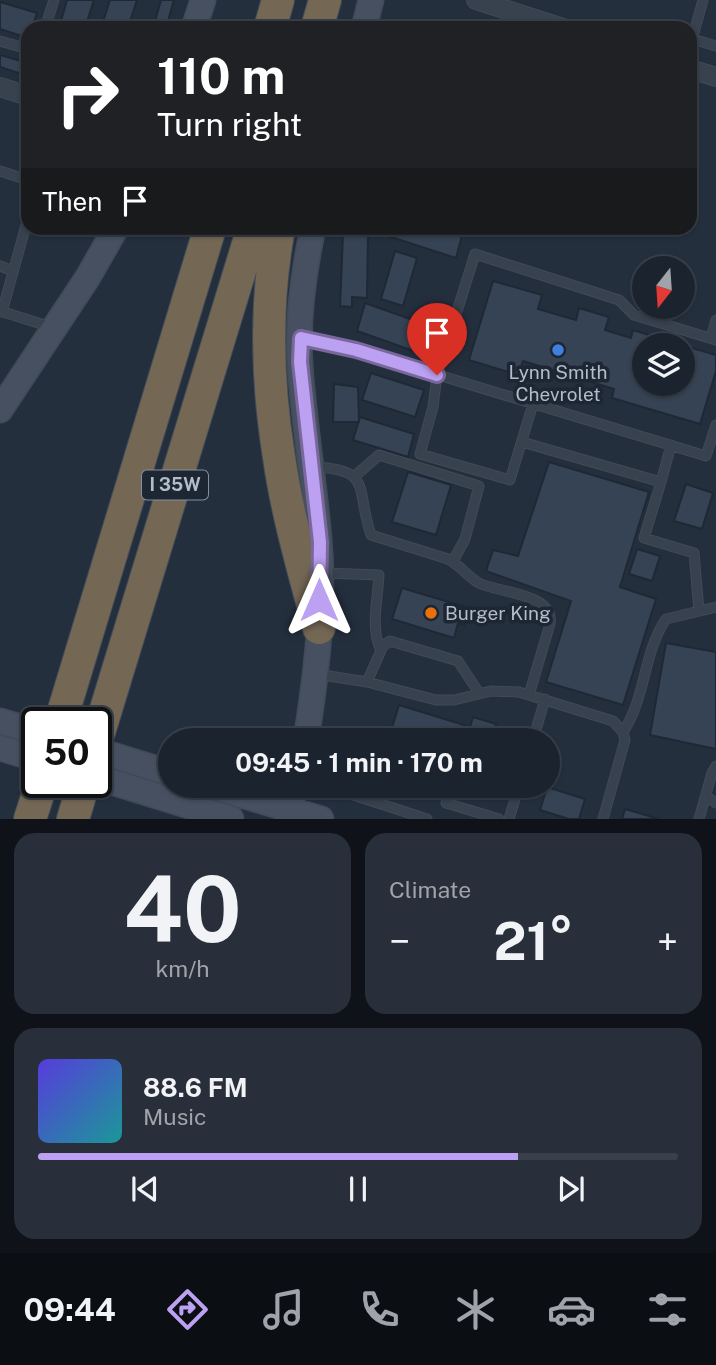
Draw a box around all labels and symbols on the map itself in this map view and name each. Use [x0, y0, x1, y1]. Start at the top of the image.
north arrow [632, 256, 695, 318]
pin [407, 303, 467, 375]
marker: Lynn Smith Chevrolet [550, 342, 566, 358]
place label: Lynn Smith Chevrolet [508, 361, 608, 405]
road number: I 35W [142, 471, 208, 500]
position arrow [282, 563, 356, 637]
place label: Burger King [445, 602, 551, 624]
marker: Burger King [423, 605, 439, 621]
speed limit sign: 50 [21, 707, 112, 798]

